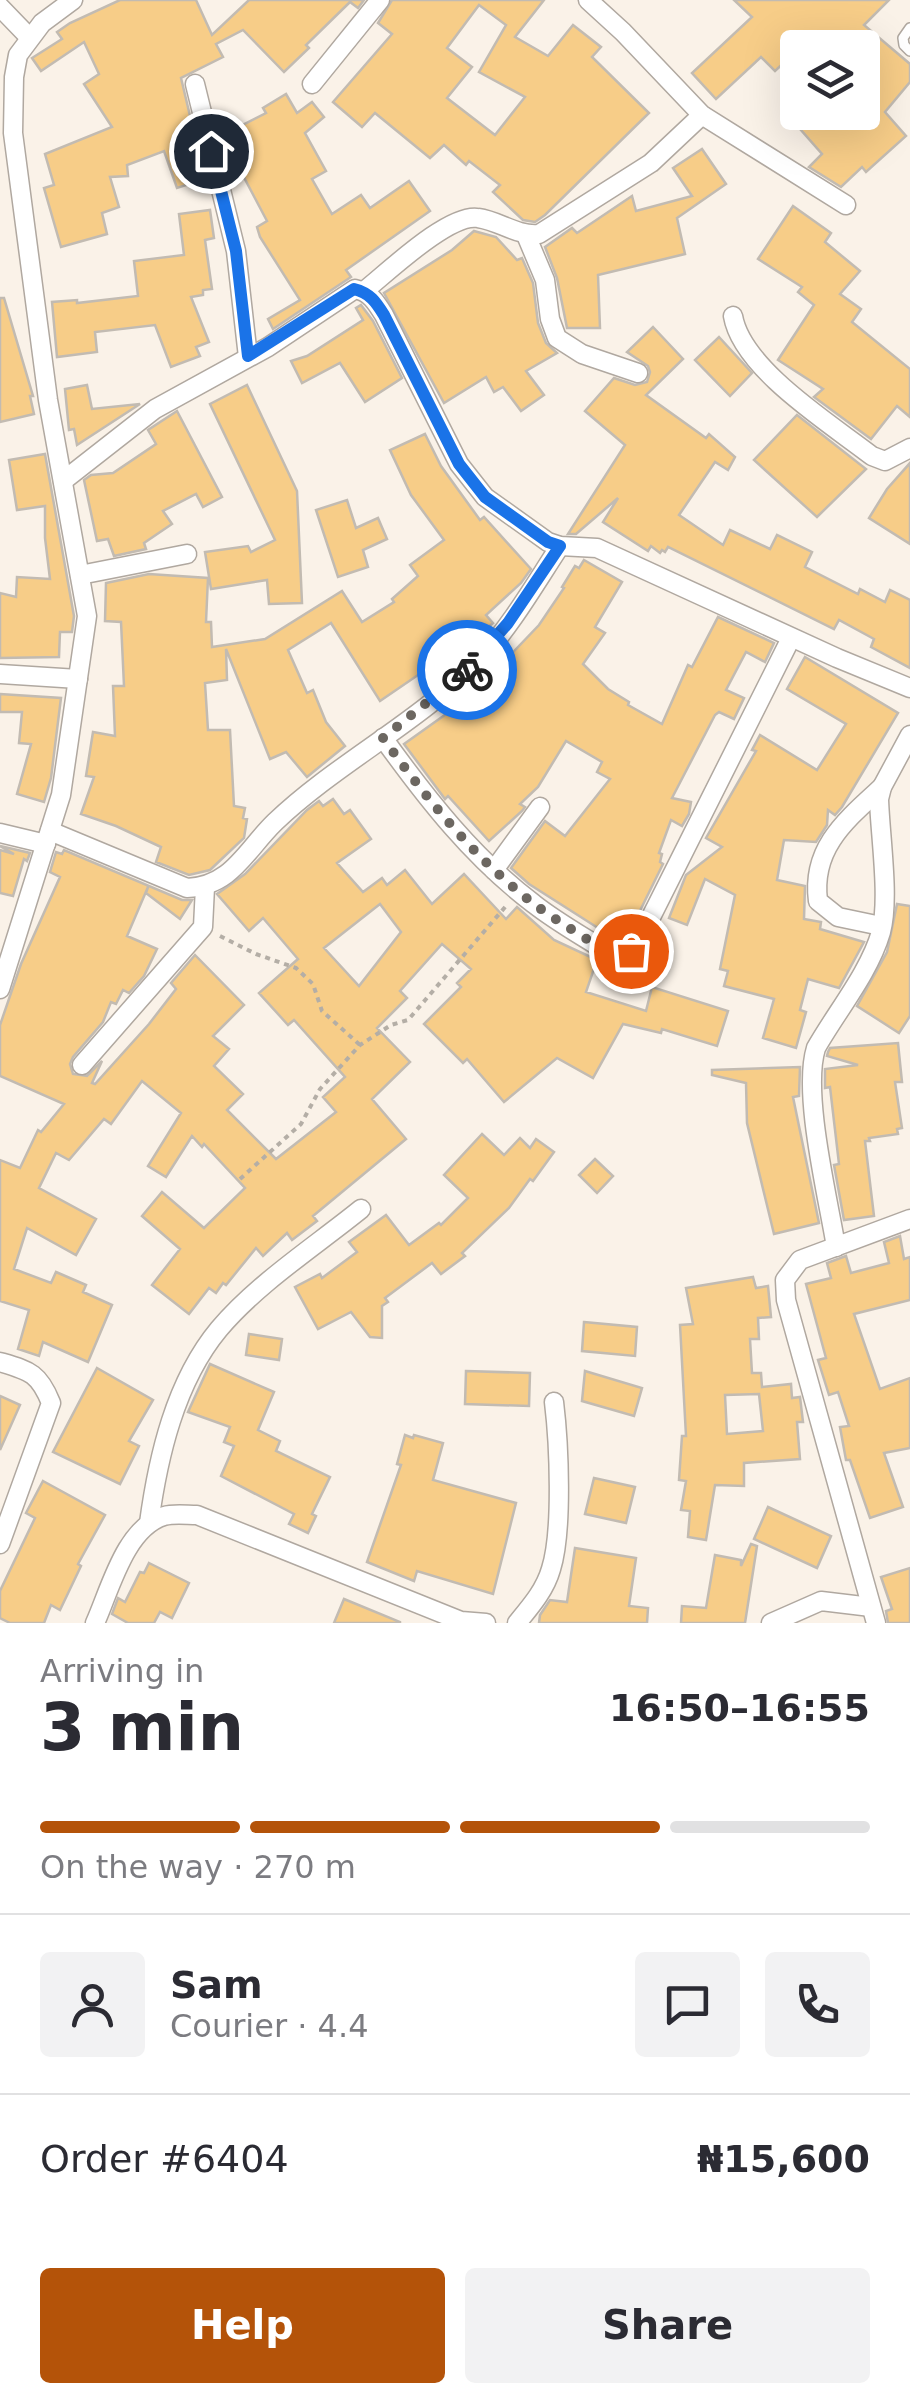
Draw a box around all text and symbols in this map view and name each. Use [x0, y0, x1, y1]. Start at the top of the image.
map controls [780, 30, 880, 130]
button: layers [780, 30, 880, 130]
pin [169, 109, 254, 194]
icon: home [184, 124, 239, 179]
courier [417, 620, 517, 720]
icon: bike [440, 643, 495, 698]
pin [589, 909, 674, 994]
icon: bag [604, 924, 659, 979]
text: Arriving in [40, 1652, 204, 1690]
text: 16:50–16:55 [609, 1686, 870, 1730]
text: 3 min [40, 1690, 244, 1765]
text: On the way · 270 m [40, 1848, 356, 1886]
button: person [40, 1952, 145, 2057]
button: chat [635, 1952, 740, 2057]
button: phone [765, 1952, 870, 2057]
text: Sam [170, 1963, 263, 2007]
text: Courier · 4.4 [170, 2007, 369, 2045]
text: Order #6404 [40, 2137, 289, 2181]
text: ₦15,600 [697, 2137, 870, 2181]
button: Help [40, 2268, 445, 2383]
button: Share [465, 2268, 870, 2383]

